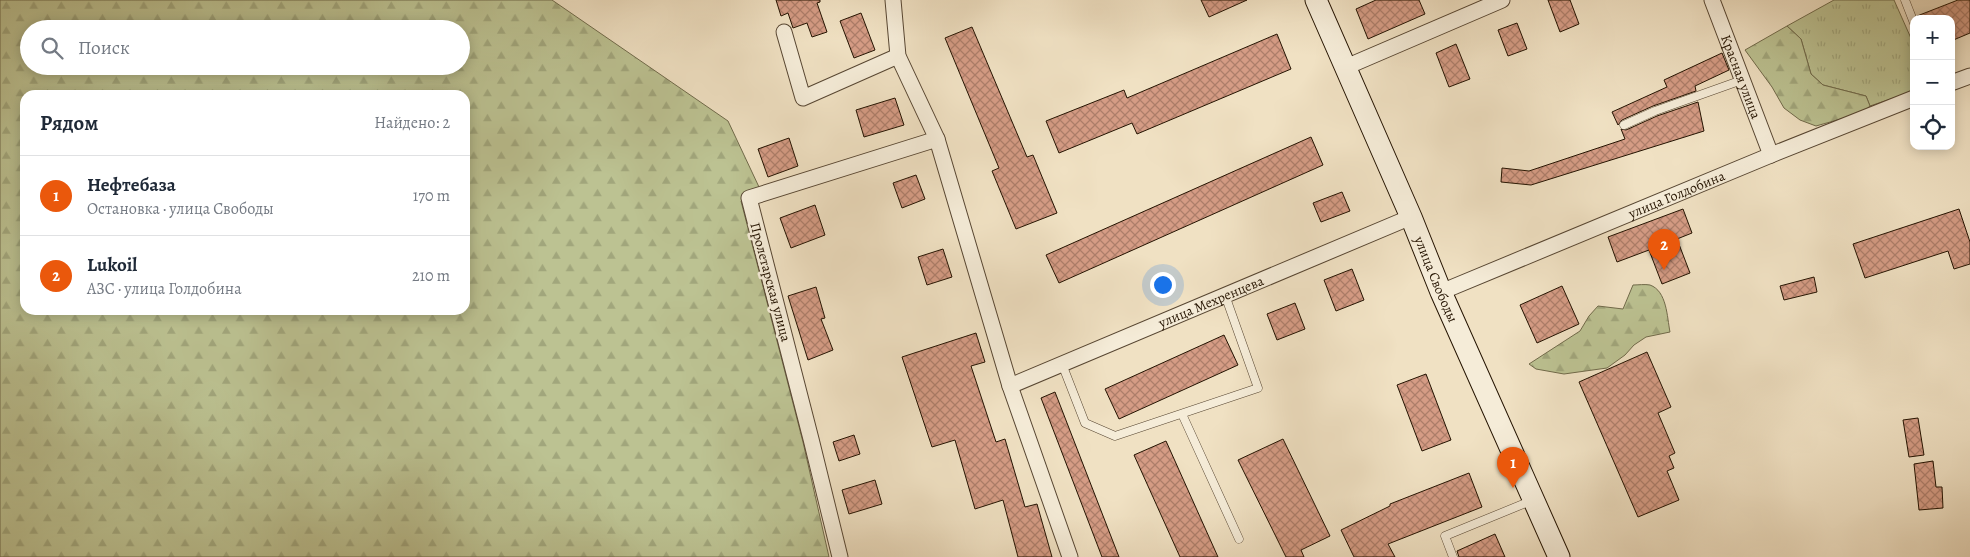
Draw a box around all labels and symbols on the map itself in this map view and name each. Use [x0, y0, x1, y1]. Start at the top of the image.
street label: Красная улица [1716, 32, 1766, 122]
street label: улица Голдобина [1625, 166, 1728, 224]
street label: Пролетарская улица [745, 220, 796, 344]
pin: 2 [1648, 229, 1680, 270]
street label: улица Свободы [1409, 233, 1462, 325]
street label: улица Мехренцева [1155, 271, 1267, 333]
your location [1150, 272, 1176, 298]
pin: 1 [1497, 447, 1529, 488]

